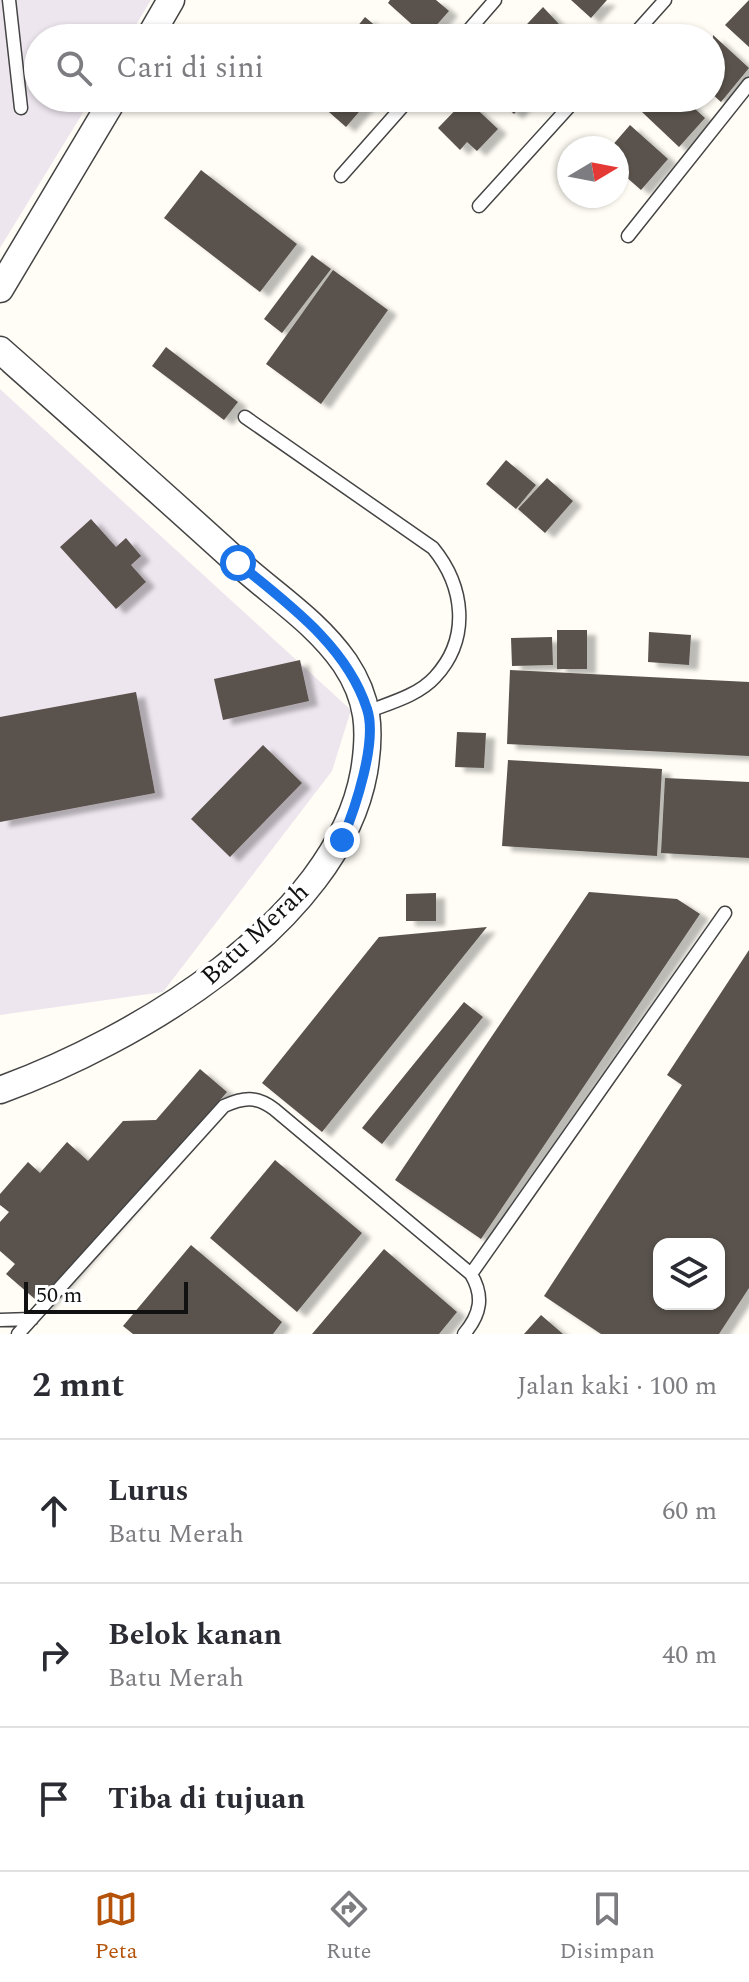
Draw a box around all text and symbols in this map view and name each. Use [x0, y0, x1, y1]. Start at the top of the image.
search box [24, 24, 725, 112]
text: Cari di sini [116, 45, 264, 91]
icon: search [52, 46, 96, 90]
north arrow [557, 136, 629, 208]
route start [220, 545, 256, 581]
route end [324, 822, 360, 858]
street label: Batu Merah [192, 873, 318, 995]
map controls [653, 1238, 725, 1310]
button: layers [653, 1238, 725, 1310]
scale bar [24, 1278, 188, 1314]
text: 50 m [36, 1279, 82, 1312]
text: 2 mnt [32, 1360, 124, 1412]
text: Jalan kaki · 100 m [517, 1366, 717, 1406]
text: Lurus [108, 1468, 189, 1514]
icon: ahead [32, 1489, 76, 1533]
text: 60 m [662, 1491, 717, 1531]
text: Batu Merah [108, 1514, 244, 1554]
text: Belok kanan [108, 1612, 282, 1658]
icon: right [32, 1633, 76, 1677]
text: 40 m [662, 1635, 717, 1675]
text: Batu Merah [108, 1658, 244, 1698]
text: Tiba di tujuan [108, 1776, 305, 1822]
icon: arrive [32, 1777, 76, 1821]
tab: Peta [94, 1887, 138, 1968]
tab: Rute [326, 1887, 371, 1968]
tab: Disimpan [560, 1887, 655, 1968]

